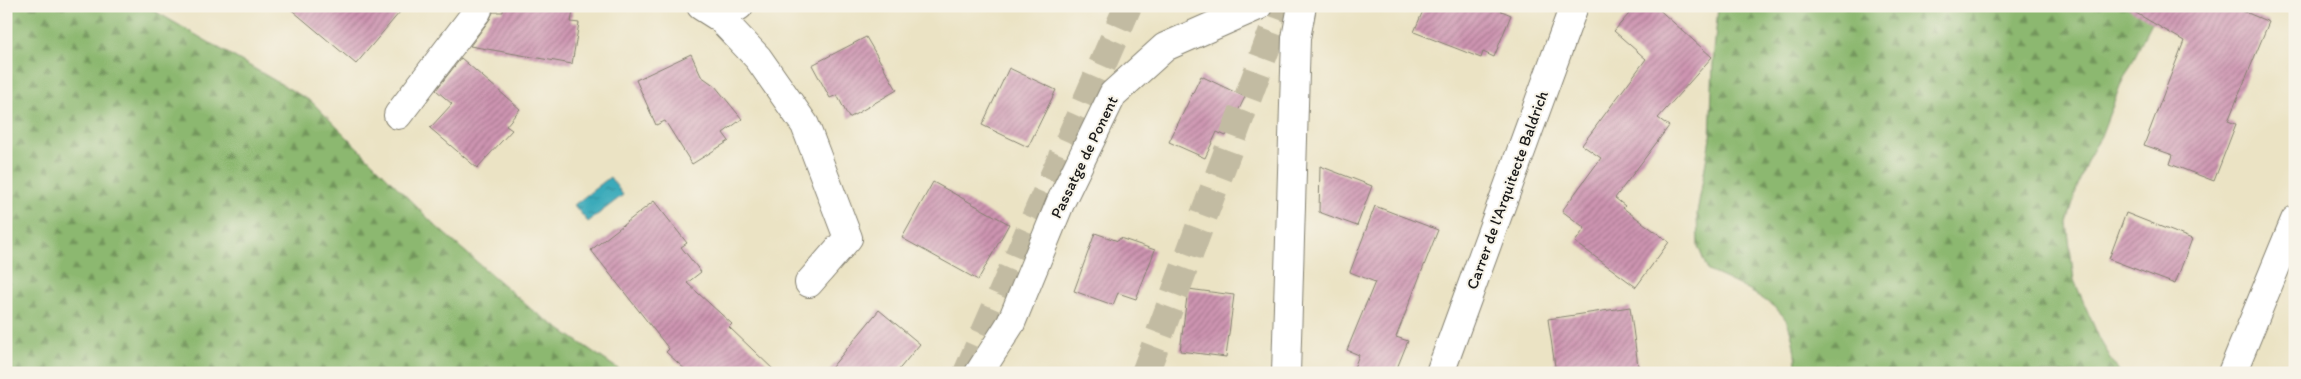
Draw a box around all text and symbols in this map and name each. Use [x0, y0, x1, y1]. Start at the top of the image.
street label: Carrer de l'Arquitecte Baldrich [1462, 88, 1552, 292]
street label: Passatge de Ponent [1046, 93, 1122, 221]

